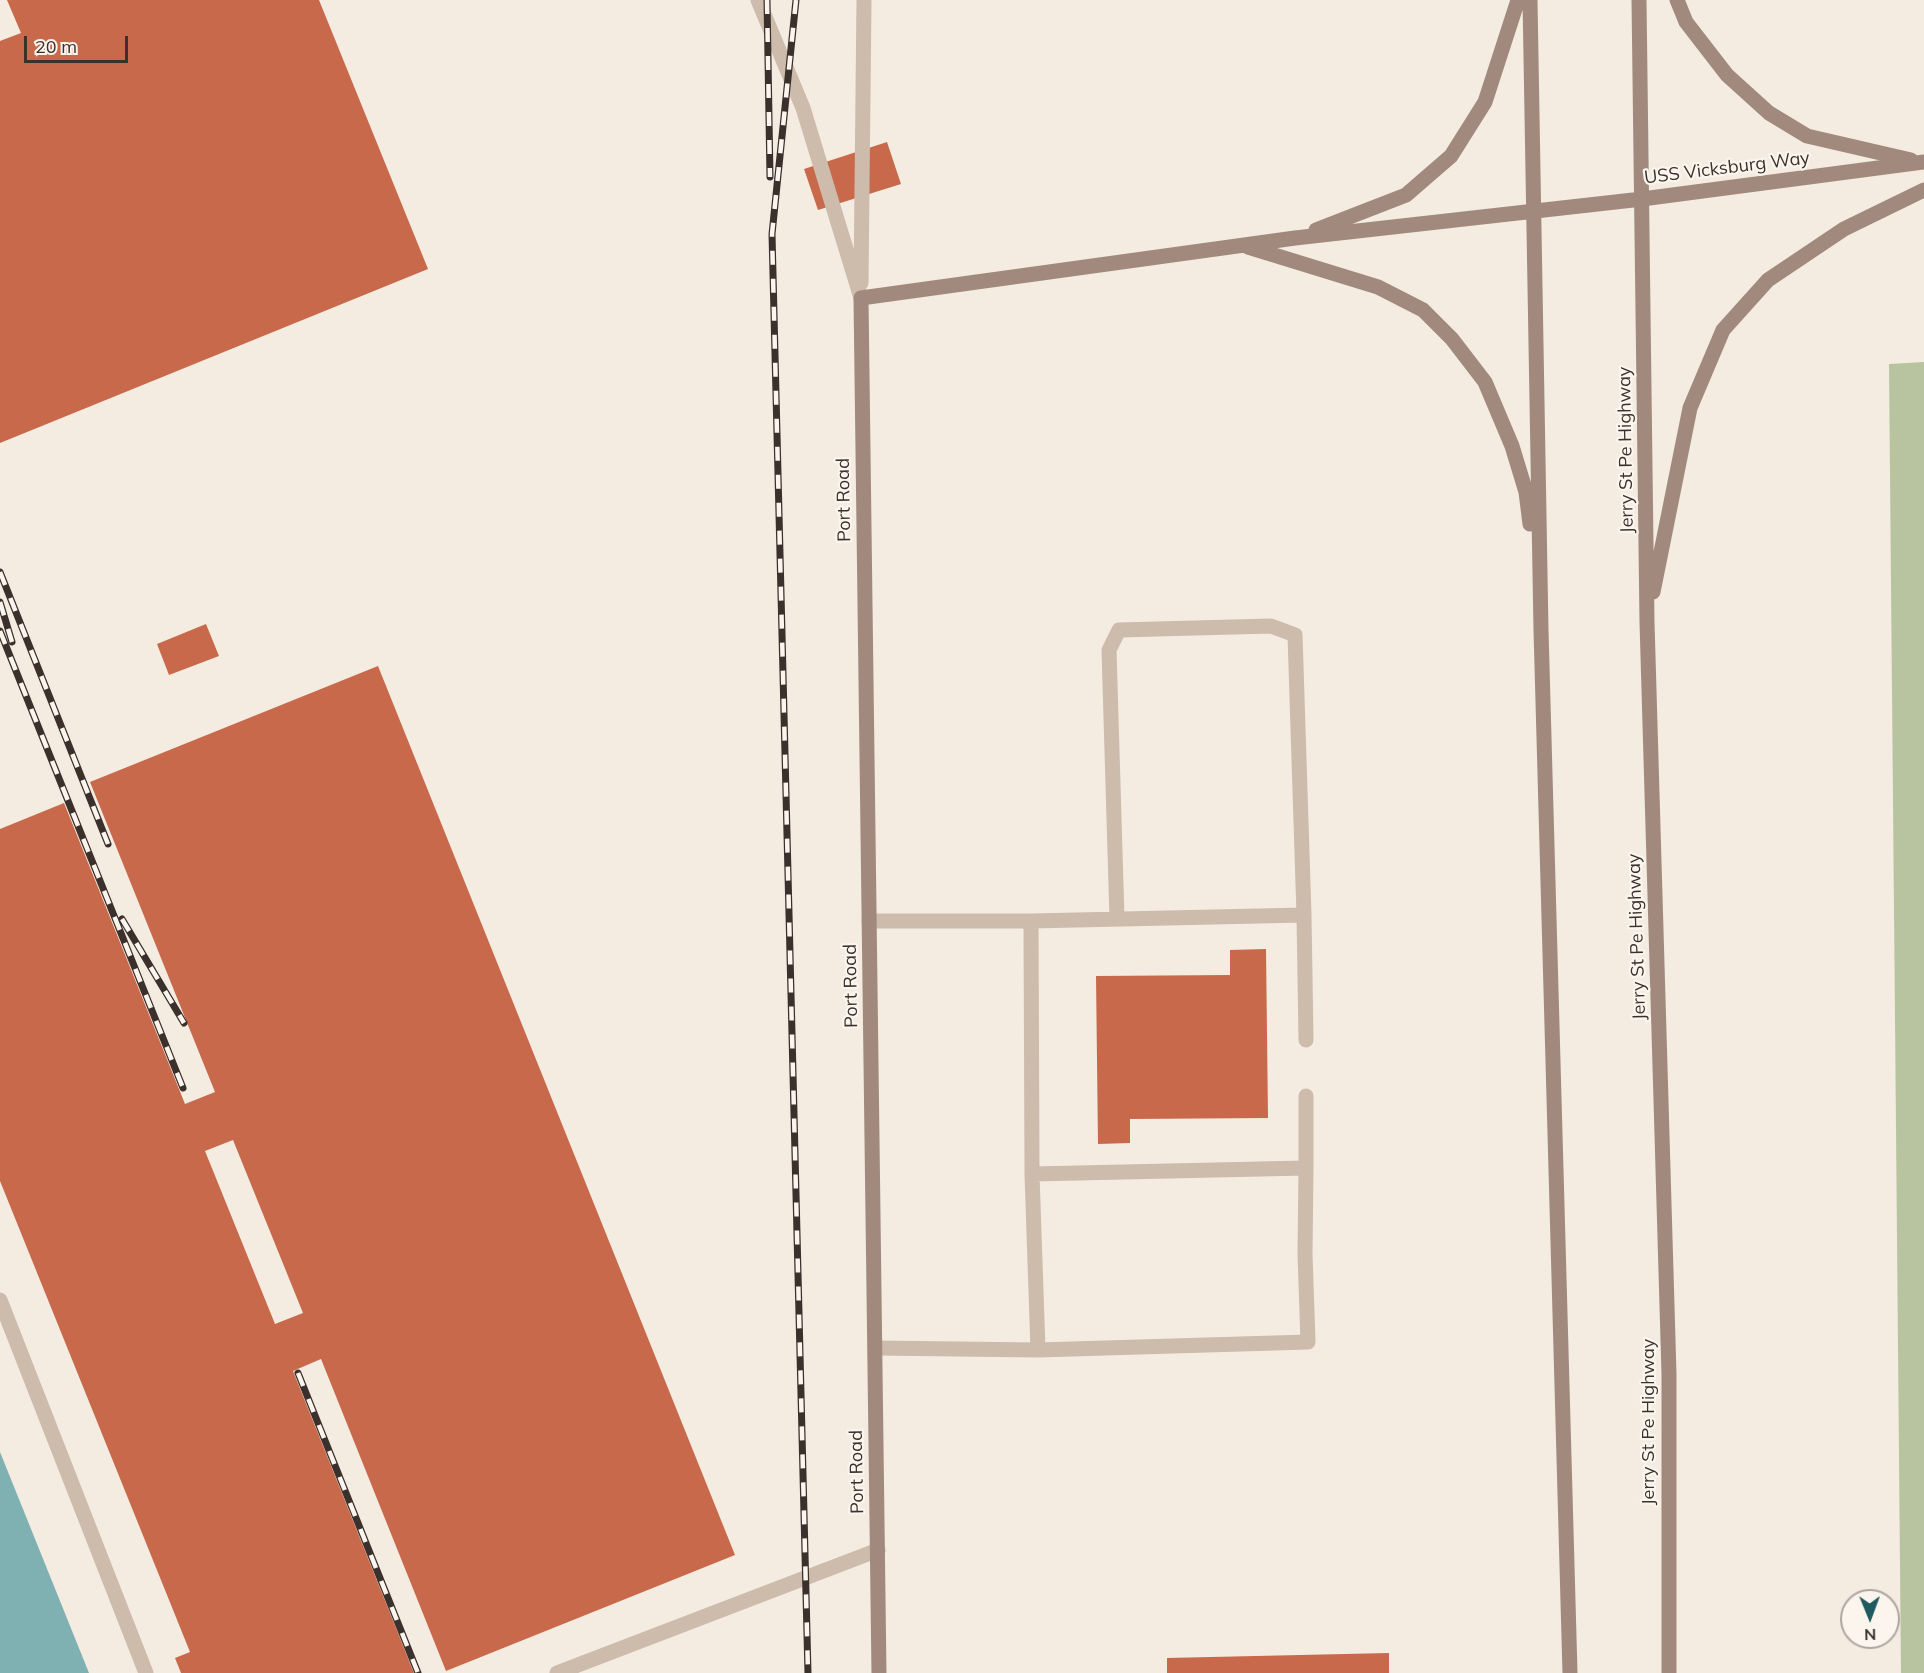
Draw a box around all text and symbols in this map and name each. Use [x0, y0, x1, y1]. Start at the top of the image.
scale bar [27, 24, 130, 62]
text: 20 m [35, 35, 77, 58]
street label: USS Vicksburg Way [1643, 147, 1811, 189]
street label: Jerry St Pe Highway [1614, 366, 1638, 534]
street label: Port Road [832, 458, 856, 542]
street label: Jerry St Pe Highway [1623, 853, 1651, 1021]
street label: Port Road [839, 944, 863, 1028]
street label: Jerry St Pe Highway [1638, 1339, 1660, 1505]
street label: Port Road [845, 1430, 869, 1514]
north arrow [1840, 1589, 1900, 1649]
text: N [1864, 1625, 1876, 1645]

